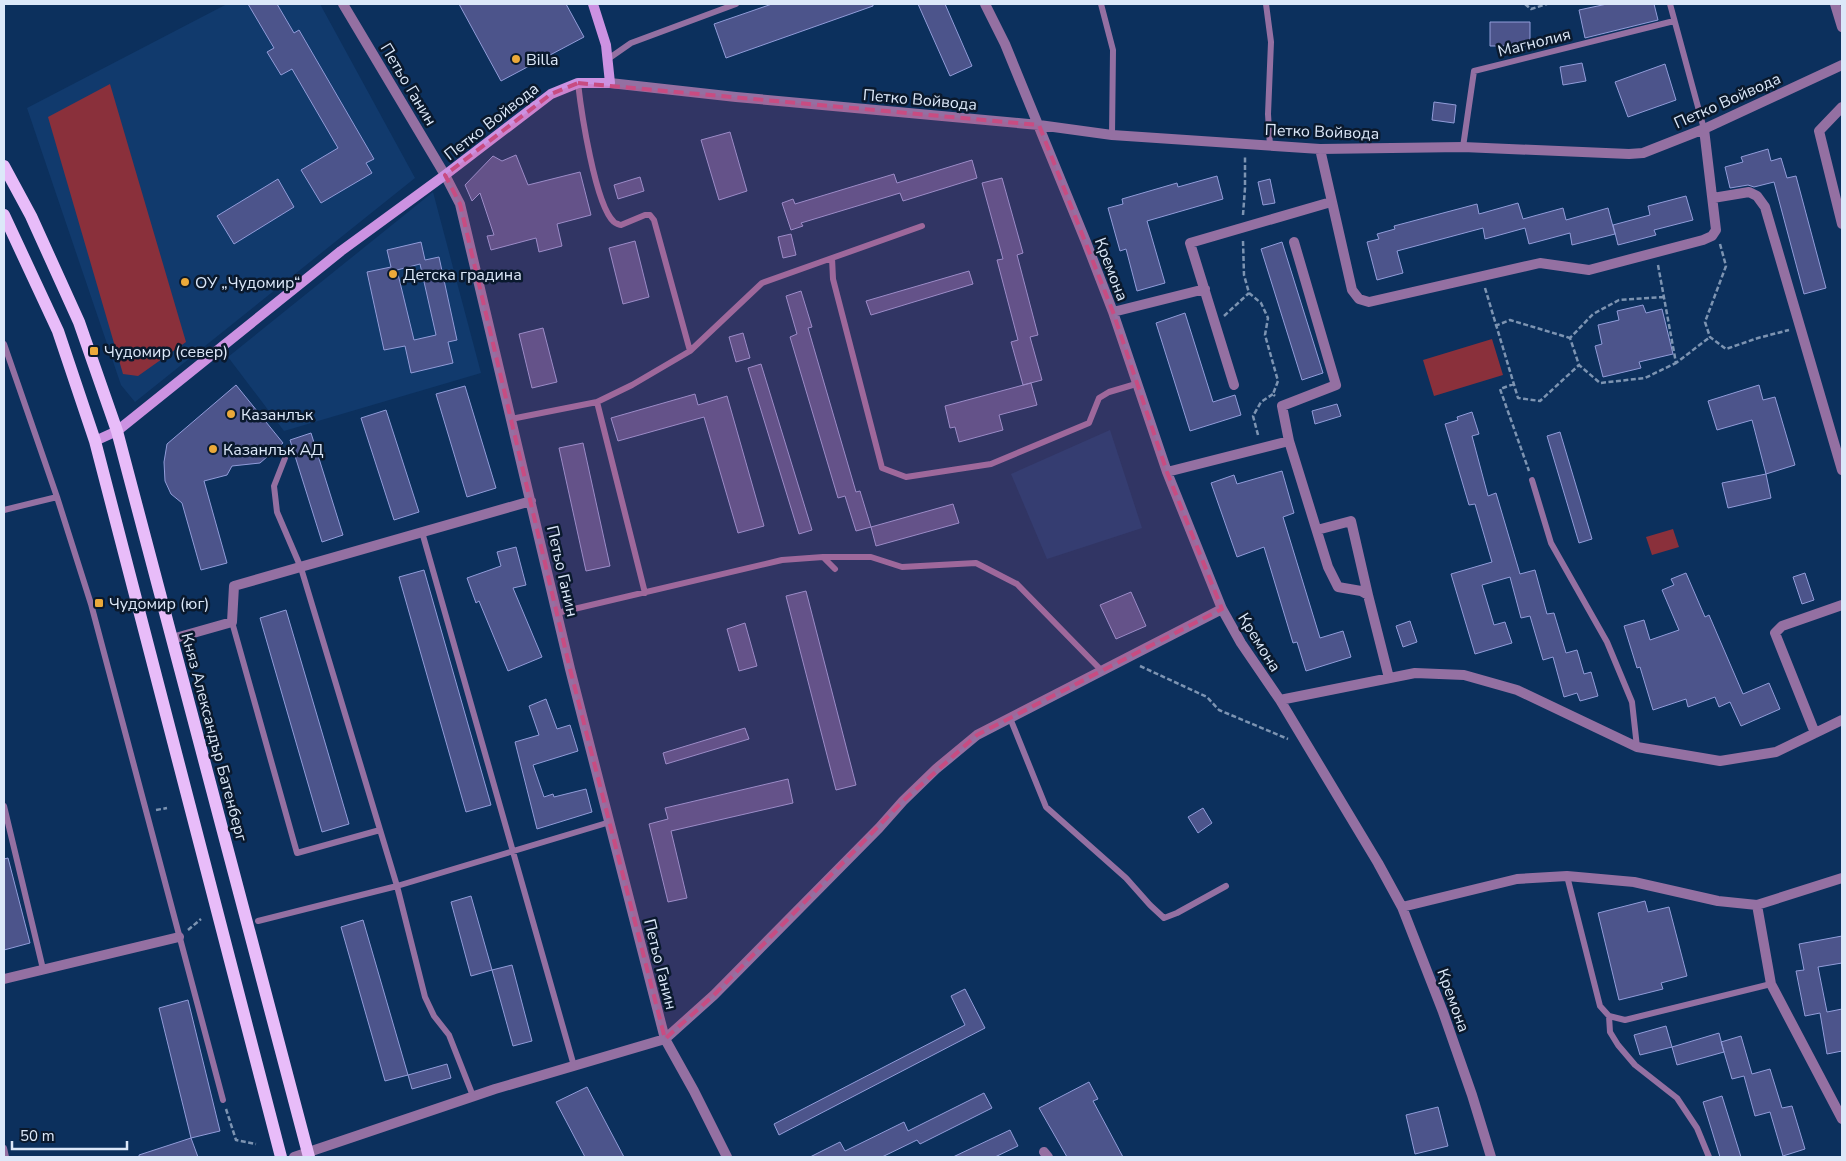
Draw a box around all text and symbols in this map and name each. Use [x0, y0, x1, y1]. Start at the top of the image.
street label: Магнолия [1495, 23, 1573, 63]
street label: Петьо Ганин [375, 39, 441, 130]
place label: Billa [526, 49, 558, 71]
marker: Billa [510, 53, 522, 65]
street label: Петко Войвода [1671, 68, 1784, 134]
street label: Петко Войвода [440, 78, 544, 166]
street label: Петко Войвода [862, 84, 978, 116]
street label: Петко Войвода [1264, 119, 1380, 145]
street label: Кремона [1089, 235, 1133, 304]
place label: Детска градина [403, 264, 522, 286]
marker: Детска градина [387, 268, 399, 280]
place label: ОУ „Чудомир“ [195, 272, 300, 294]
marker: ОУ „Чудомир“ [179, 276, 191, 288]
place label: Чудомир (север) [104, 341, 228, 363]
marker: Чудомир (север) [88, 345, 100, 357]
place label: Казанлък [241, 404, 314, 426]
marker: Казанлък [225, 408, 237, 420]
place label: Казанлък АД [223, 439, 324, 461]
marker: Казанлък АД [207, 443, 219, 455]
street label: Петьо Ганин [541, 523, 583, 619]
place label: Чудомир (юг) [109, 593, 209, 615]
marker: Чудомир (юг) [93, 597, 105, 609]
street label: Кремона [1232, 609, 1286, 676]
street label: Княз Александър Батенберг [176, 630, 253, 844]
street label: Петьо Ганин [638, 917, 682, 1012]
street label: Кремона [1431, 966, 1475, 1035]
scale bar [12, 1118, 128, 1150]
text: 50 m [20, 1126, 55, 1146]

